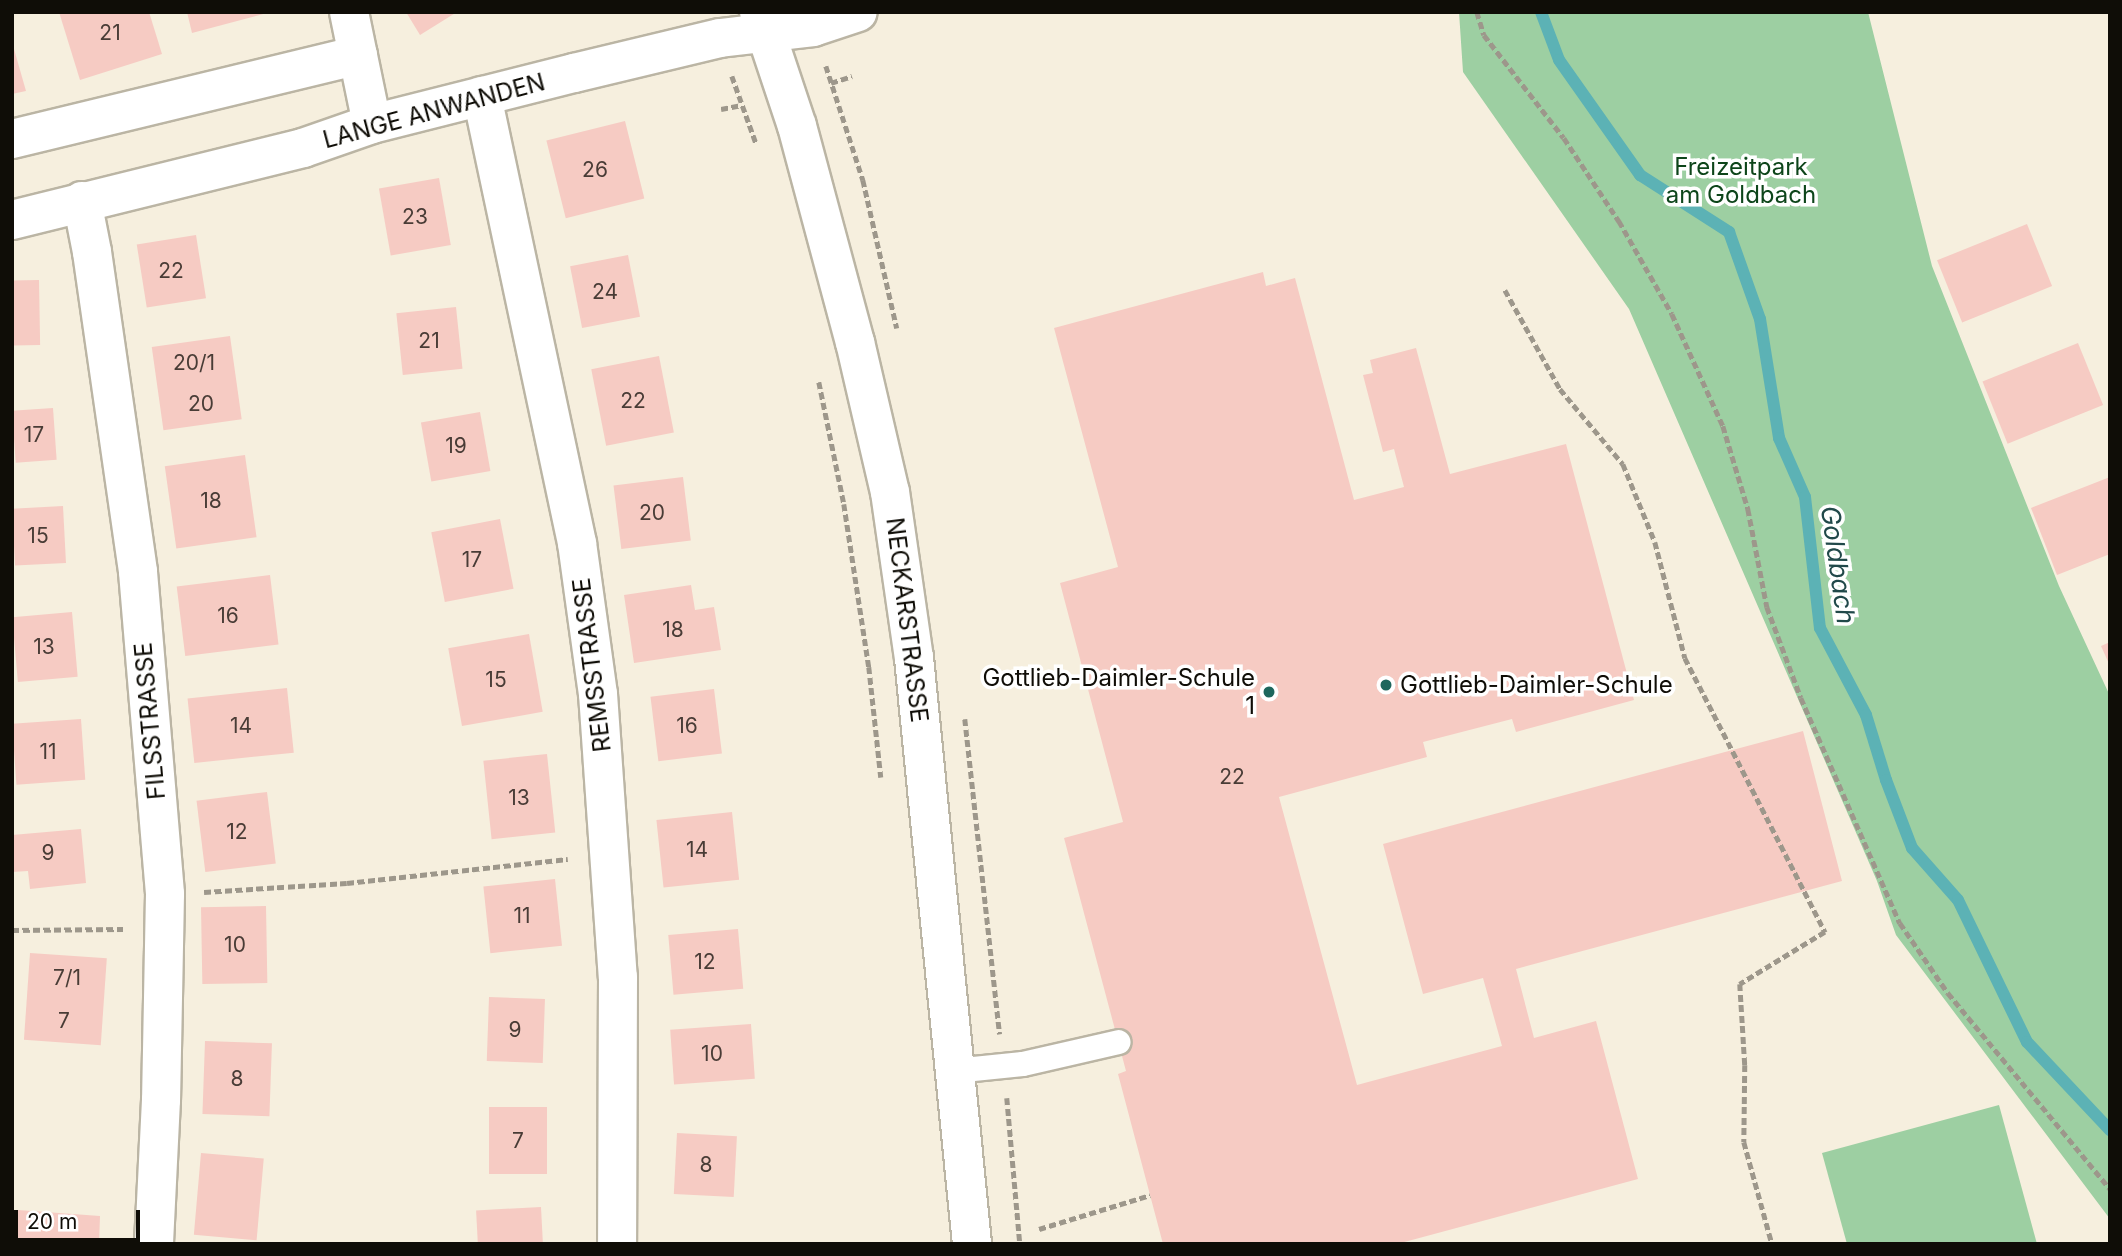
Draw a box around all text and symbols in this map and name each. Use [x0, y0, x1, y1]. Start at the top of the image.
house number: 21 [99, 20, 121, 46]
street label: LANGE ANWANDEN [320, 67, 548, 155]
park label: Freizeitpark am Goldbach [1666, 153, 1816, 209]
house number: 26 [582, 157, 608, 183]
house number: 23 [402, 204, 428, 230]
house number: 22 [158, 258, 184, 284]
house number: 24 [592, 279, 618, 305]
house number: 21 [418, 328, 440, 354]
house number: 20/1 [173, 350, 215, 376]
house number: 22 [620, 388, 646, 414]
house number: 20 [188, 391, 214, 417]
house number: 17 [24, 422, 44, 448]
house number: 19 [445, 433, 467, 459]
house number: 18 [200, 488, 222, 514]
house number: 20 [639, 500, 665, 526]
water label: Goldbach [1814, 504, 1862, 626]
street label: NECKARSTRASSE [880, 516, 934, 724]
house number: 15 [27, 523, 49, 549]
house number: 17 [462, 547, 482, 573]
street label: REMSSTRASSE [567, 576, 617, 754]
house number: 16 [217, 603, 239, 629]
house number: 18 [662, 617, 684, 643]
house number: 13 [33, 634, 55, 660]
street label: FILSSTRASSE [129, 641, 171, 801]
place label: Gottlieb-Daimler-Schule 1 [982, 664, 1255, 720]
house number: 15 [485, 667, 507, 693]
place label: Gottlieb-Daimler-Schule [1400, 671, 1673, 699]
marker: Gottlieb-Daimler-Schule [1378, 677, 1394, 693]
marker: Gottlieb-Daimler-Schule 1 [1261, 684, 1277, 700]
house number: 14 [230, 713, 252, 739]
house number: 16 [676, 713, 698, 739]
house number: 11 [39, 739, 57, 765]
house number: 22 [1219, 764, 1245, 790]
house number: 13 [508, 785, 530, 811]
house number: 12 [226, 819, 248, 845]
house number: 14 [686, 837, 708, 863]
house number: 9 [41, 840, 55, 866]
house number: 11 [513, 903, 531, 929]
house number: 10 [224, 932, 246, 958]
house number: 12 [694, 949, 716, 975]
house number: 7/1 [53, 965, 81, 991]
house number: 7 [58, 1008, 70, 1034]
house number: 9 [508, 1017, 522, 1043]
house number: 10 [701, 1041, 723, 1067]
house number: 8 [231, 1066, 243, 1092]
house number: 7 [512, 1128, 524, 1154]
house number: 8 [700, 1152, 712, 1178]
scale bar [18, 1196, 144, 1240]
text: 20 m [27, 1209, 77, 1234]

